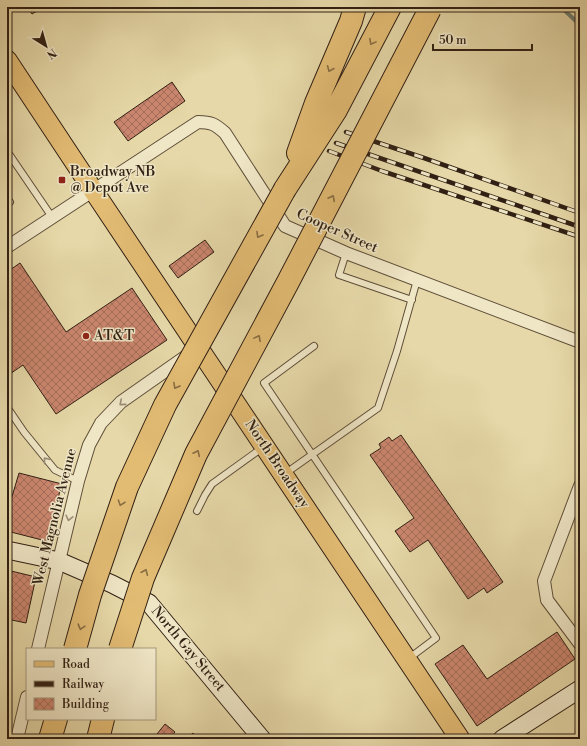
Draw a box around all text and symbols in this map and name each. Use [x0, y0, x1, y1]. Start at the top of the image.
north arrow [26, 26, 66, 66]
scale bar [433, 26, 532, 52]
text: 50 m [439, 33, 467, 48]
one-way arrow [369, 37, 377, 45]
text: N [43, 45, 59, 62]
one-way arrow [327, 65, 335, 72]
place label: Broadway NB @ Depot Ave [69, 163, 155, 197]
marker: Broadway NB @ Depot Ave [57, 175, 67, 185]
one-way arrow [327, 195, 334, 202]
street label: Cooper Street [293, 205, 381, 257]
one-way arrow [257, 231, 264, 238]
place label: AT&T [93, 327, 134, 345]
marker: AT&T [81, 331, 91, 341]
one-way arrow [253, 335, 261, 342]
one-way arrow [173, 382, 181, 389]
one-way arrow [119, 398, 126, 405]
street label: North Broadway [241, 416, 313, 512]
street label: West Magnolia Avenue [29, 447, 81, 588]
one-way arrow [192, 449, 200, 457]
one-way arrow [44, 457, 51, 464]
one-way arrow [117, 500, 126, 507]
one-way arrow [66, 515, 74, 521]
one-way arrow [141, 569, 149, 576]
street label: North Gay Street [147, 603, 229, 695]
one-way arrow [78, 624, 86, 630]
legend [26, 648, 156, 720]
text: Road [62, 657, 90, 672]
text: Railway [62, 677, 104, 692]
text: Building [61, 697, 110, 712]

